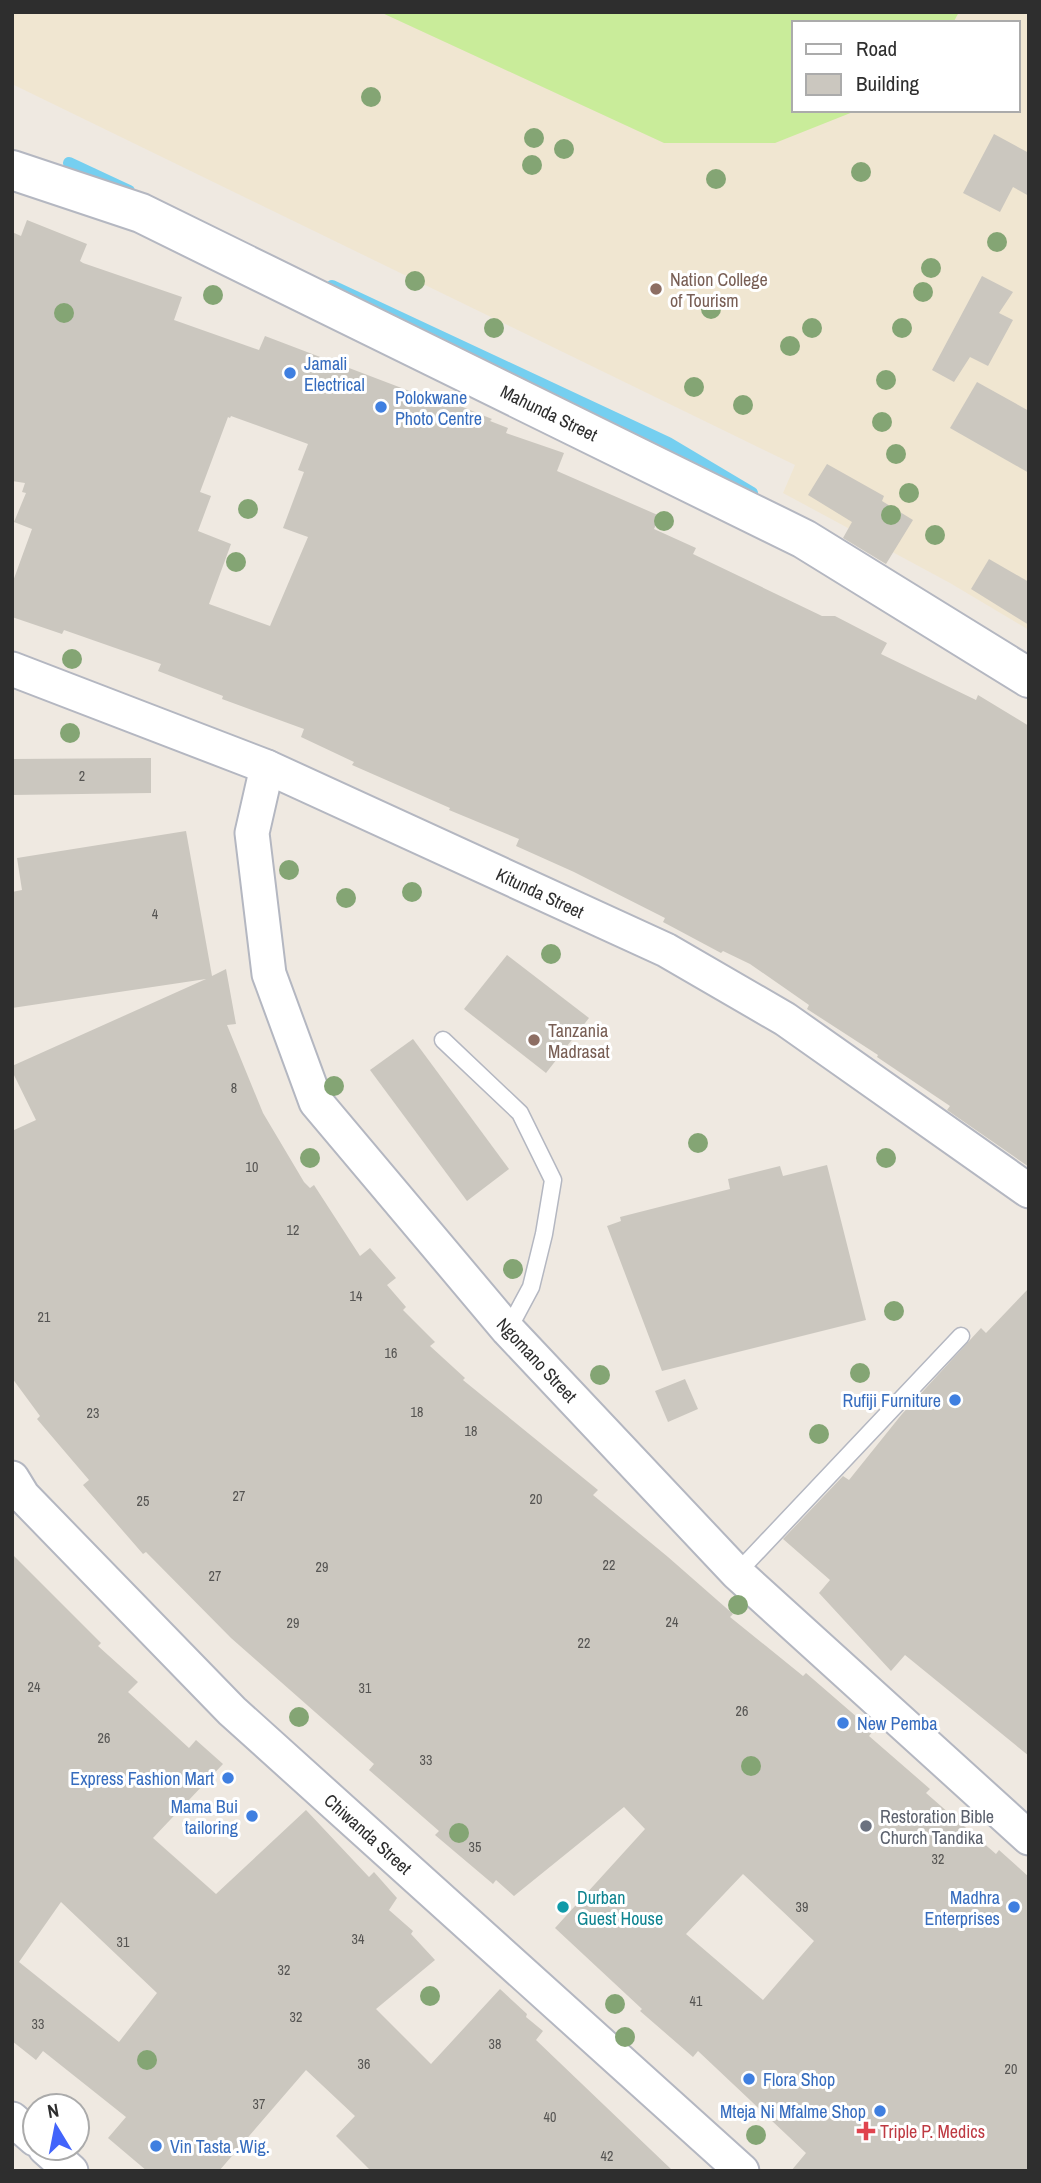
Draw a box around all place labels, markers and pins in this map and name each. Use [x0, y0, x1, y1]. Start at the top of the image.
place label: Nation College of Tourism [670, 267, 768, 313]
marker: Nation College of Tourism [648, 281, 664, 297]
place label: Jamali Electrical [304, 351, 365, 397]
marker: Jamali Electrical [282, 365, 298, 381]
place label: Polokwane Photo Centre [395, 385, 482, 431]
marker: Polokwane Photo Centre [373, 399, 389, 415]
place label: Tanzania Madrasat [548, 1018, 610, 1064]
marker: Tanzania Madrasat [526, 1032, 542, 1048]
place label: Rufiji Furniture [843, 1388, 941, 1413]
marker: Rufiji Furniture [947, 1392, 963, 1408]
place label: New Pemba [857, 1711, 937, 1736]
marker: New Pemba [835, 1715, 851, 1731]
place label: Express Fashion Mart [70, 1766, 214, 1791]
marker: Express Fashion Mart [220, 1770, 236, 1786]
place label: Mama Bui tailoring [171, 1794, 239, 1840]
place label: Restoration Bible Church Tandika [880, 1804, 994, 1850]
marker: Mama Bui tailoring [244, 1808, 260, 1824]
marker: Restoration Bible Church Tandika [858, 1818, 874, 1834]
place label: Durban Guest House [577, 1885, 663, 1931]
place label: Madhra Enterprises [925, 1885, 1000, 1931]
marker: Durban Guest House [555, 1899, 571, 1915]
marker: Madhra Enterprises [1006, 1899, 1022, 1915]
place label: Flora Shop [763, 2067, 835, 2092]
marker: Flora Shop [741, 2071, 757, 2087]
place label: Mteja Ni Mfalme Shop [720, 2099, 866, 2124]
marker: Mteja Ni Mfalme Shop [872, 2103, 888, 2119]
place label: Triple P. Medics [880, 2119, 985, 2144]
marker: Triple P. Medics [858, 2123, 874, 2139]
place label: Vin Tasta .Wig. [170, 2134, 270, 2159]
marker: Vin Tasta .Wig. [148, 2138, 164, 2154]

